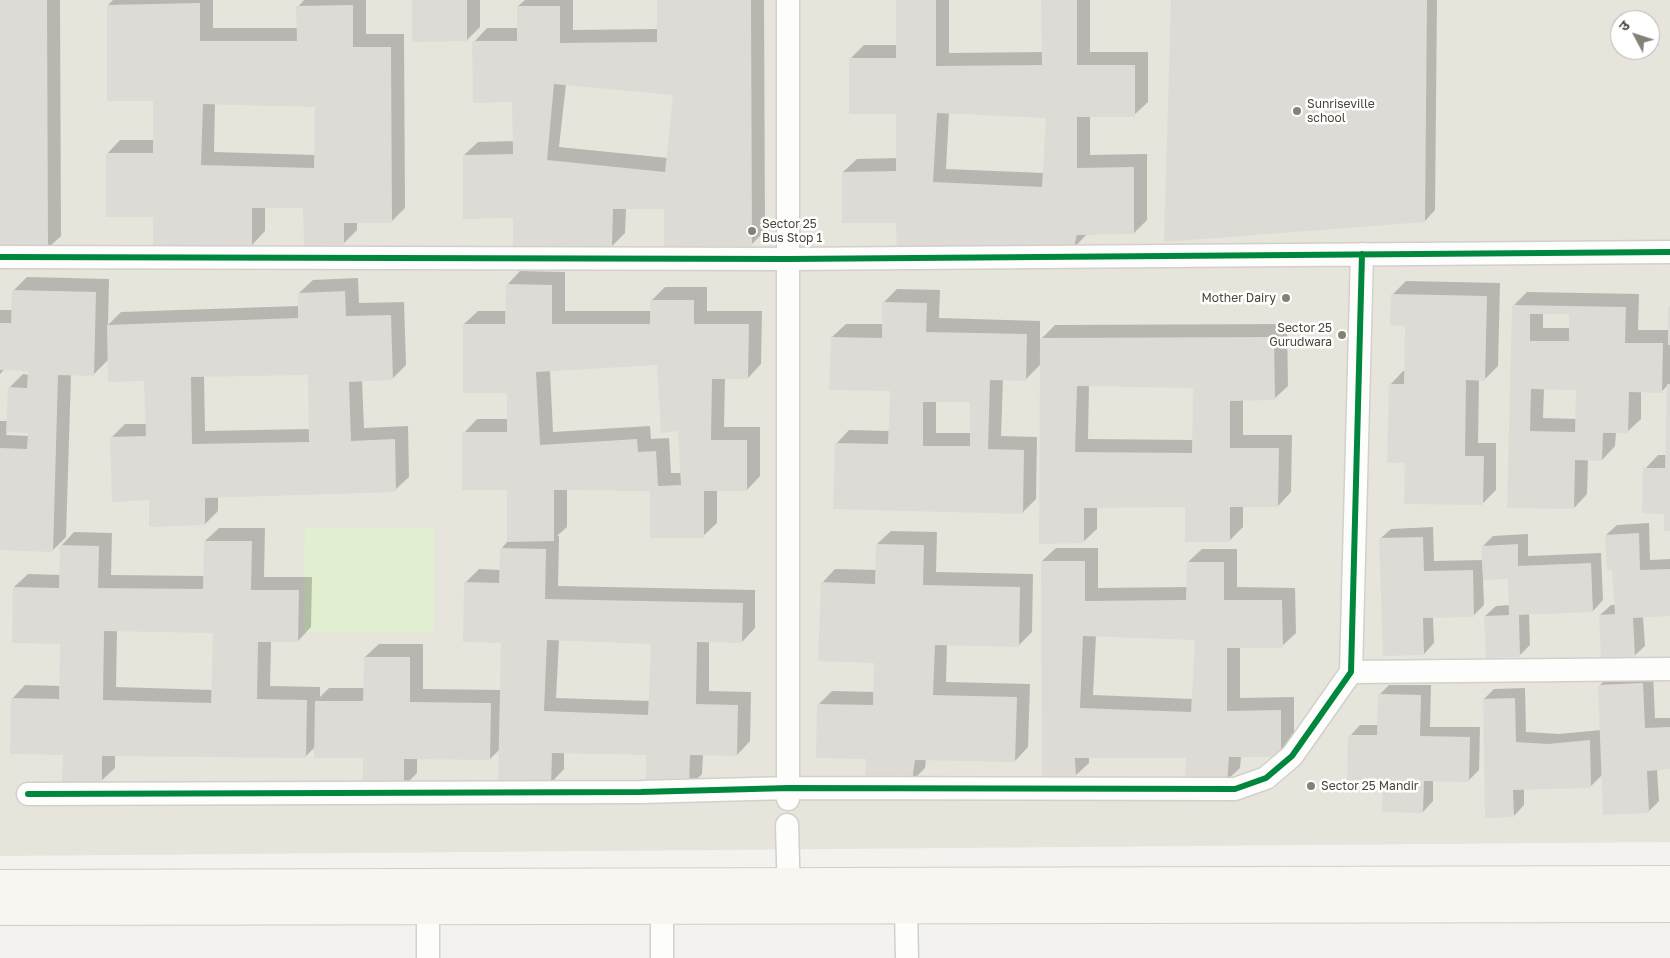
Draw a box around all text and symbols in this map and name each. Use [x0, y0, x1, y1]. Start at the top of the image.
north arrow [1610, 10, 1660, 60]
text: उ [1615, 17, 1633, 34]
place label: Sunriseville school [1307, 97, 1375, 125]
marker: Sunriseville school [1291, 105, 1303, 117]
place label: Sector 25 Bus Stop 1 [762, 217, 822, 245]
marker: Sector 25 Bus Stop 1 [746, 225, 758, 237]
place label: Mother Dairy [1202, 291, 1276, 305]
marker: Mother Dairy [1280, 292, 1292, 304]
place label: Sector 25 Gurudwara [1269, 321, 1332, 349]
marker: Sector 25 Gurudwara [1336, 329, 1348, 341]
place label: Sector 25 Mandir [1321, 779, 1419, 793]
marker: Sector 25 Mandir [1305, 780, 1317, 792]

